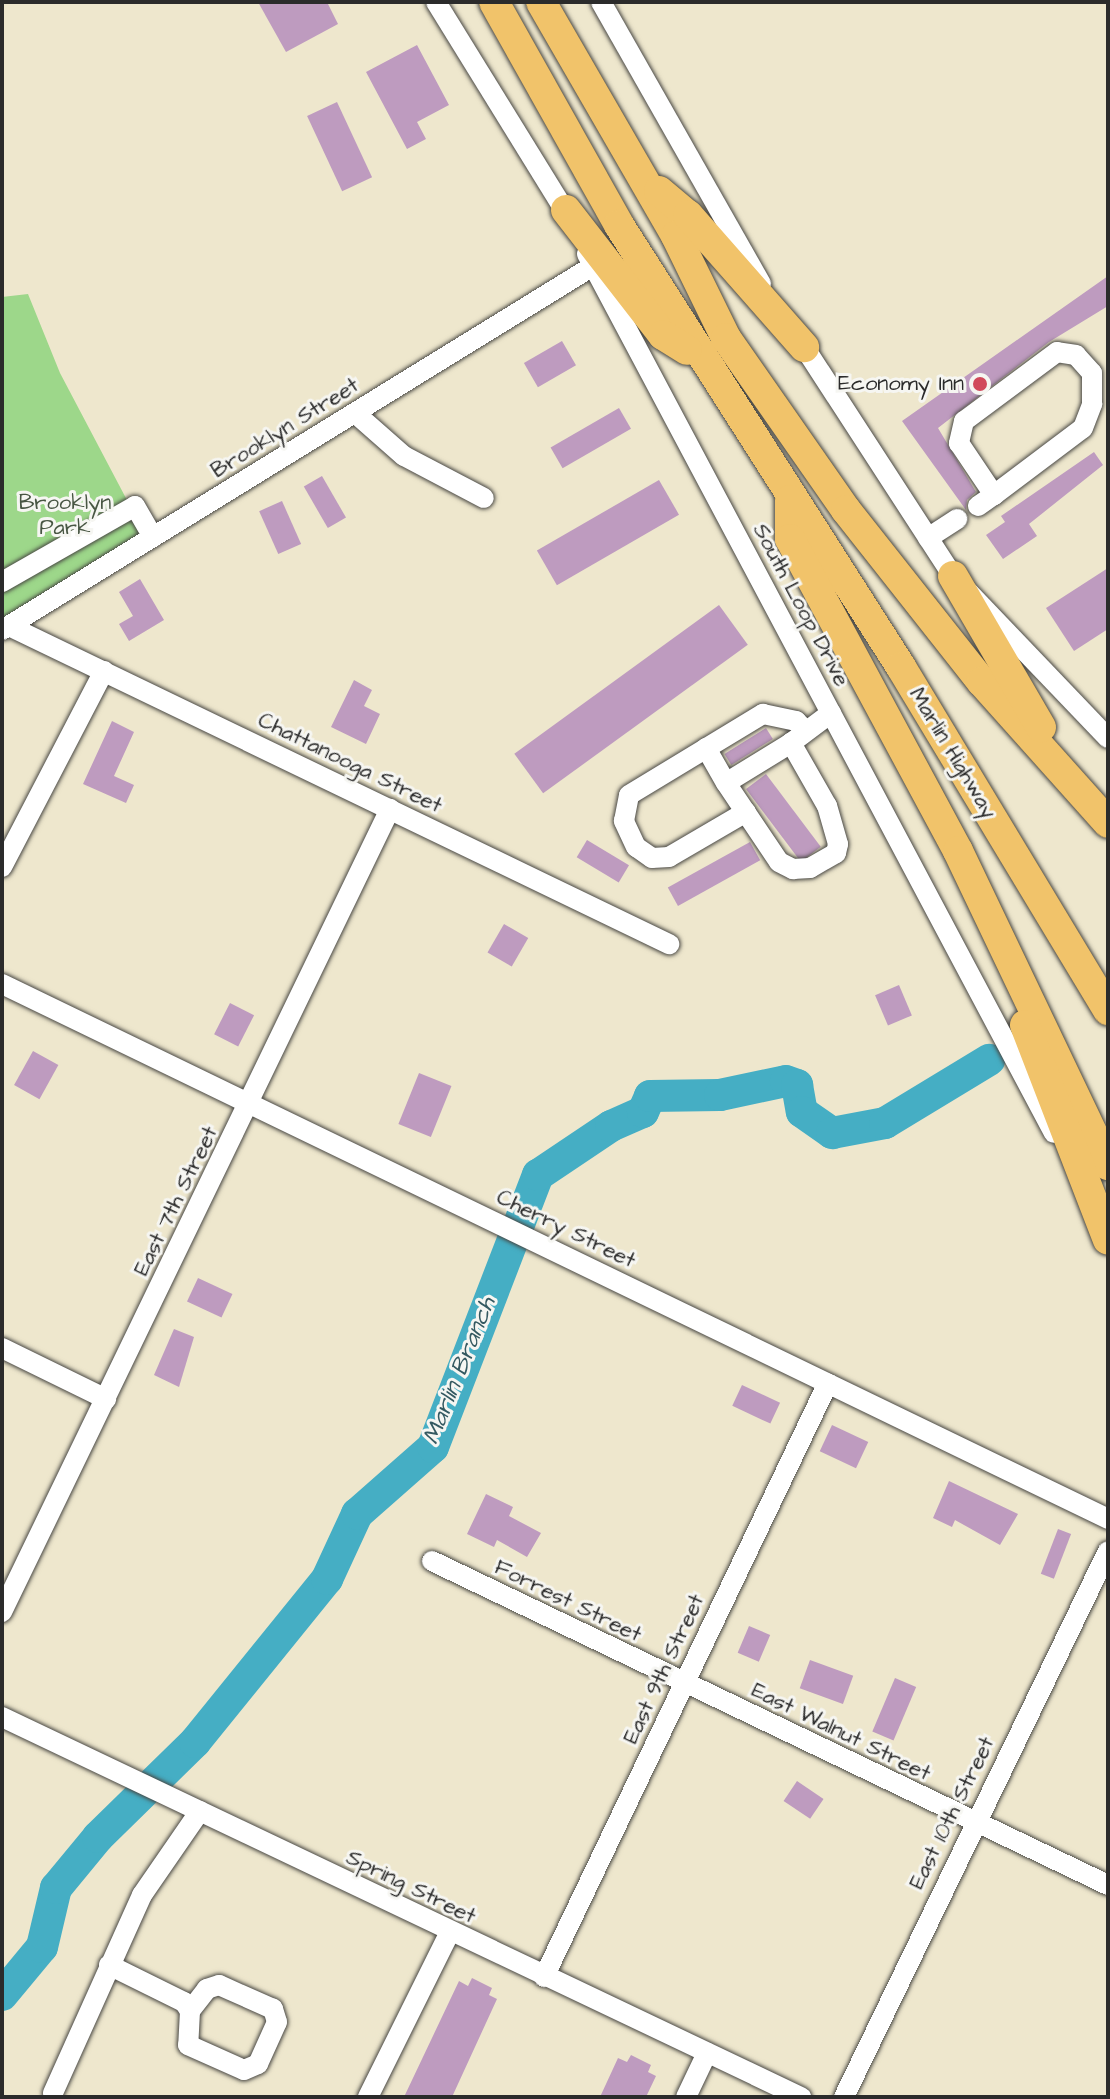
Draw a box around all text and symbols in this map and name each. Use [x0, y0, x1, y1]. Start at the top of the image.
place label: Economy Inn [838, 371, 964, 397]
street label: Brooklyn Street [206, 372, 364, 484]
marker: Economy Inn [971, 375, 989, 393]
park label: Brooklyn Park [19, 489, 111, 540]
street label: South Loop Drive [747, 519, 855, 691]
street label: Marlin Highway [904, 683, 1002, 823]
street label: Chattanooga Street [254, 707, 446, 819]
street label: East 7th Street [128, 1122, 224, 1280]
street label: Cherry Street [492, 1184, 640, 1274]
water label: Marlin Branch [417, 1293, 503, 1449]
street label: Forrest Street [490, 1554, 646, 1648]
street label: East 9th Street [618, 1590, 710, 1748]
street label: East Walnut Street [747, 1677, 935, 1787]
street label: East 10th Street [904, 1733, 1000, 1893]
street label: Spring Street [342, 1844, 480, 1930]

